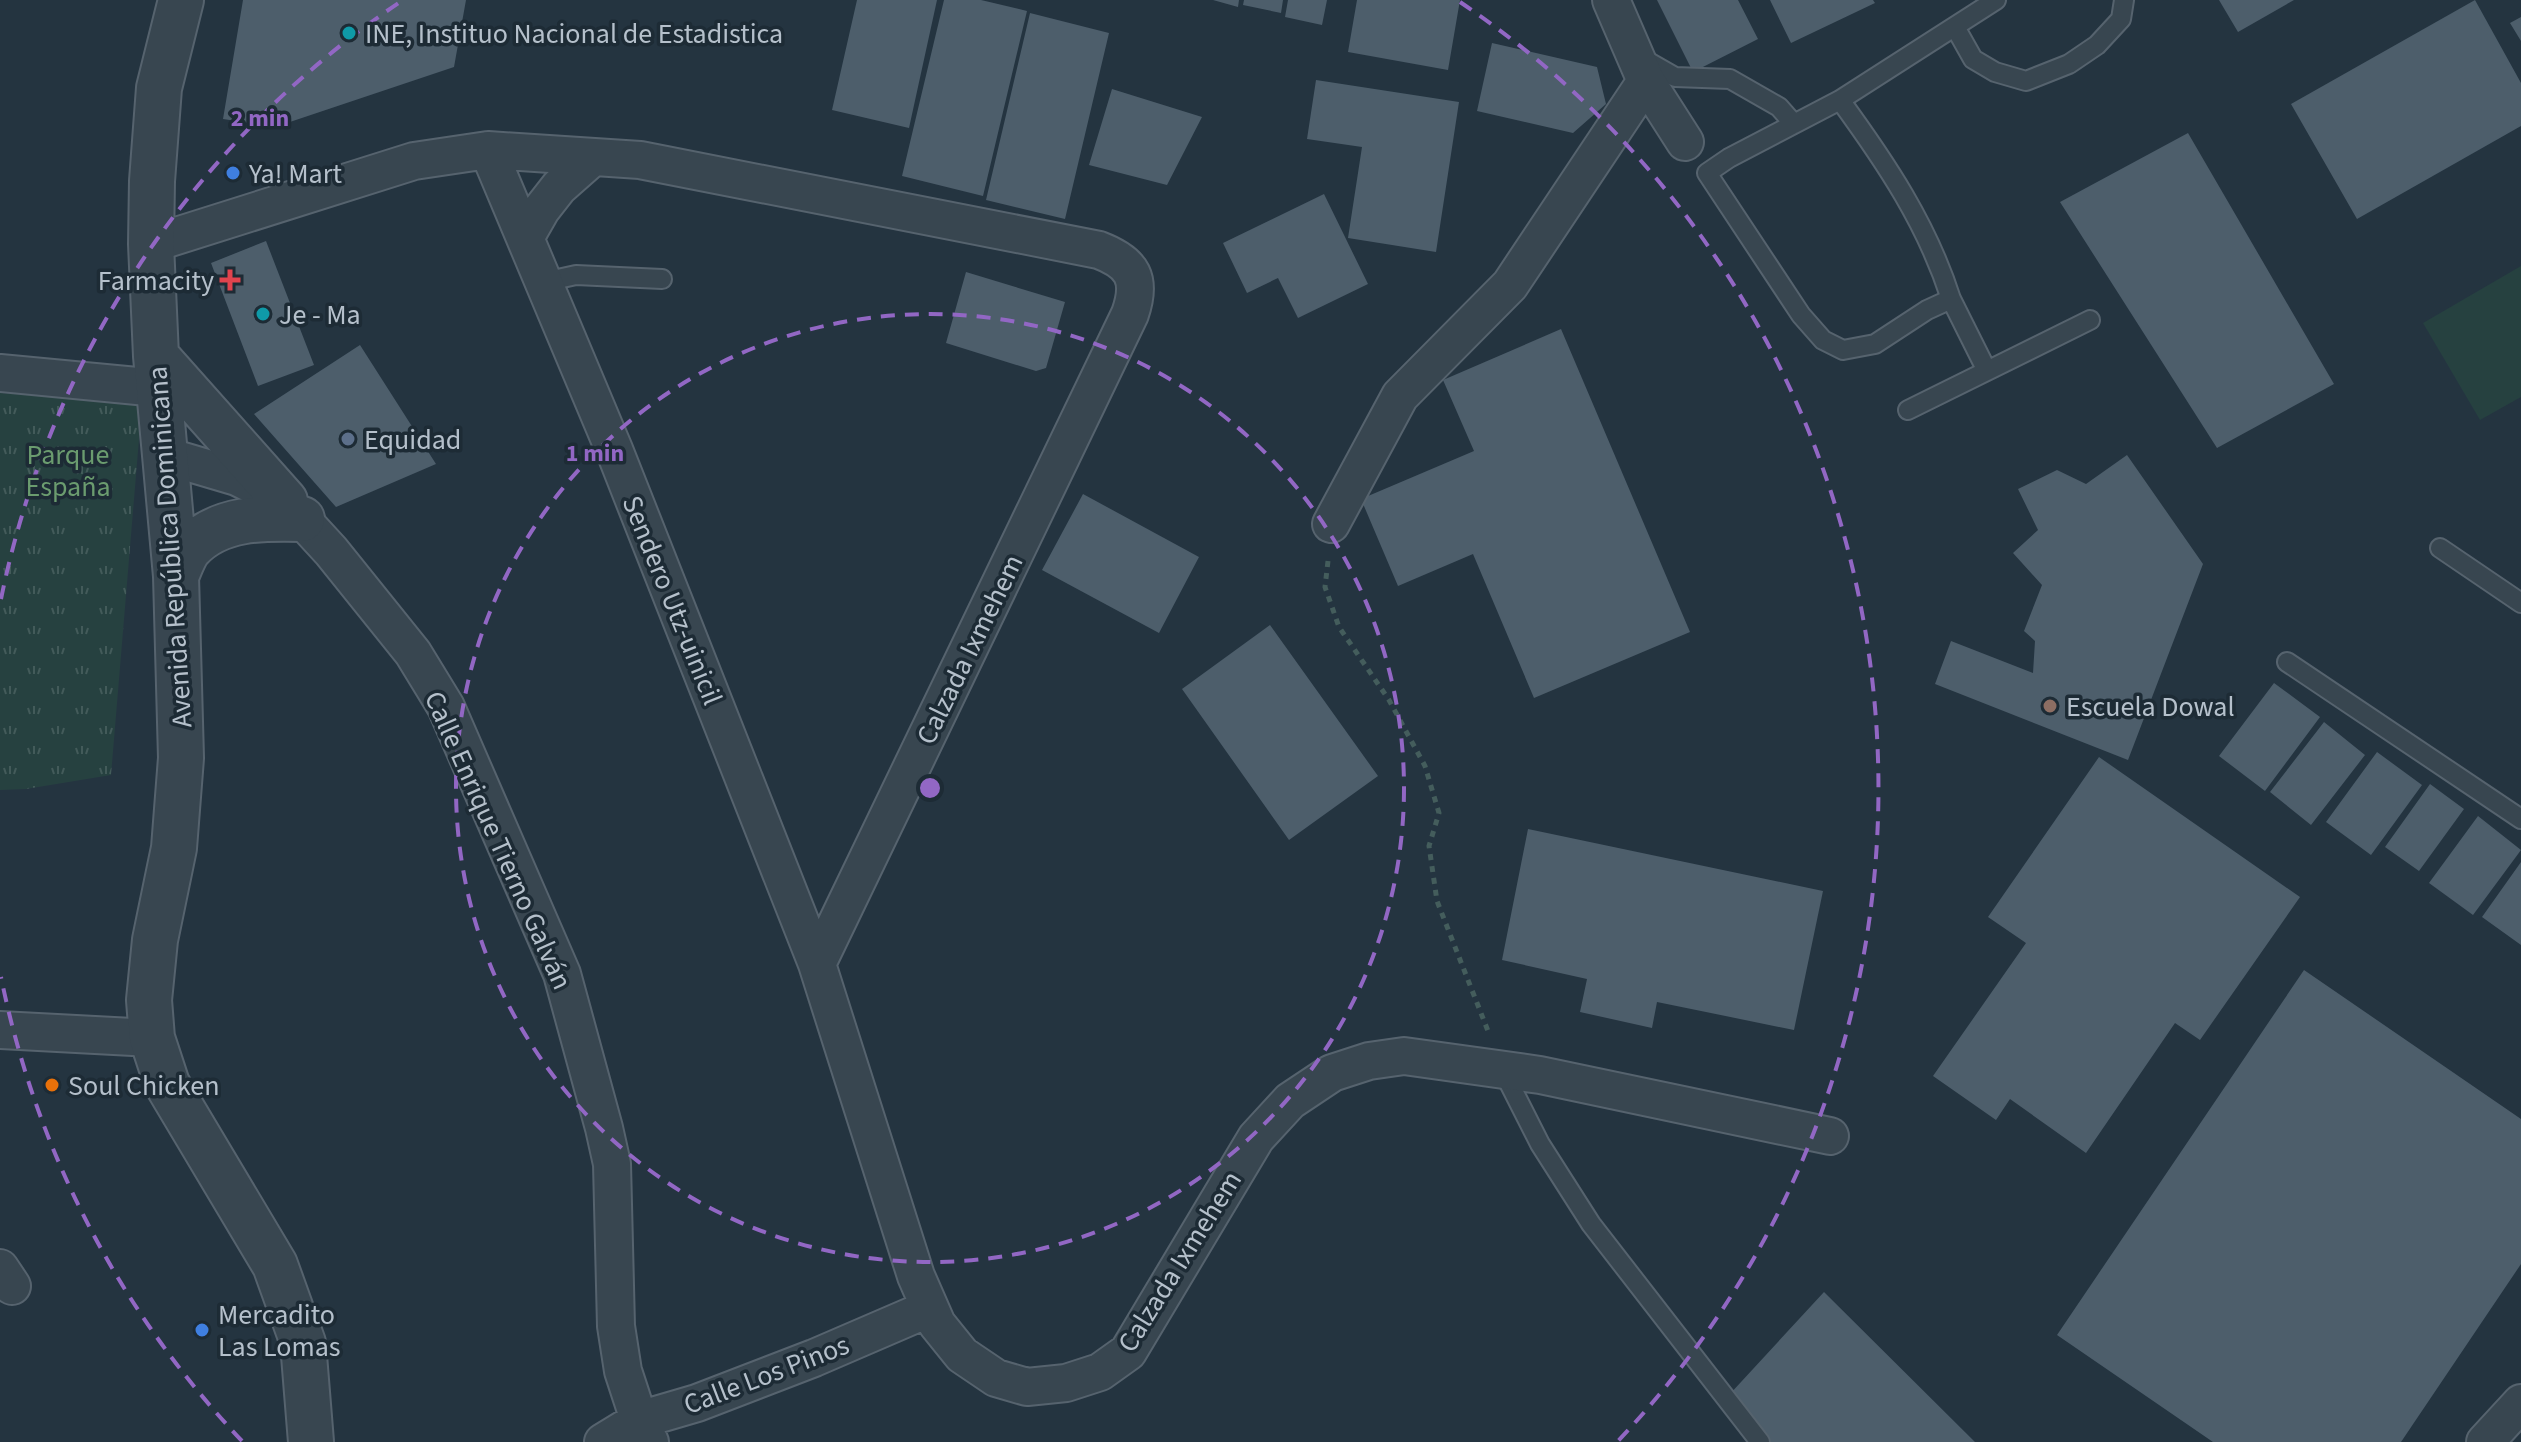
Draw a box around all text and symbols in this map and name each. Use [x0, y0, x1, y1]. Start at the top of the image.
place label: INE, Instituo Nacional de Estadistica [365, 14, 783, 54]
marker: INE, Instituo Nacional de Estadistica [340, 24, 358, 42]
text: 2 min [231, 101, 289, 136]
place label: Ya! Mart [248, 154, 342, 194]
marker: Ya! Mart [224, 164, 242, 182]
place label: Farmacity [98, 261, 214, 301]
marker: Farmacity [221, 271, 239, 289]
place label: Je - Ma [279, 295, 361, 335]
marker: Je - Ma [254, 305, 272, 323]
street label: Avenida República Dominicana [137, 365, 203, 729]
place label: Equidad [364, 420, 461, 460]
marker: Equidad [339, 430, 357, 448]
park label: Parque España [25, 435, 111, 507]
text: 1 min [566, 436, 624, 471]
street label: Sendero Utz-uinicil [612, 490, 732, 711]
street label: Calzada Ixmehem [907, 548, 1033, 751]
street label: Calle Enrique Tierno Galván [414, 685, 582, 996]
place label: Escuela Dowal [2066, 687, 2235, 727]
marker: Escuela Dowal [2041, 697, 2059, 715]
centre of rings [916, 774, 944, 802]
place label: Soul Chicken [68, 1066, 220, 1106]
marker: Soul Chicken [43, 1076, 61, 1094]
street label: Calzada Ixmehem [1108, 1163, 1252, 1360]
place label: Mercadito Las Lomas [218, 1295, 341, 1367]
marker: Mercadito Las Lomas [193, 1321, 211, 1339]
street label: Calle Los Pinos [678, 1325, 855, 1425]

